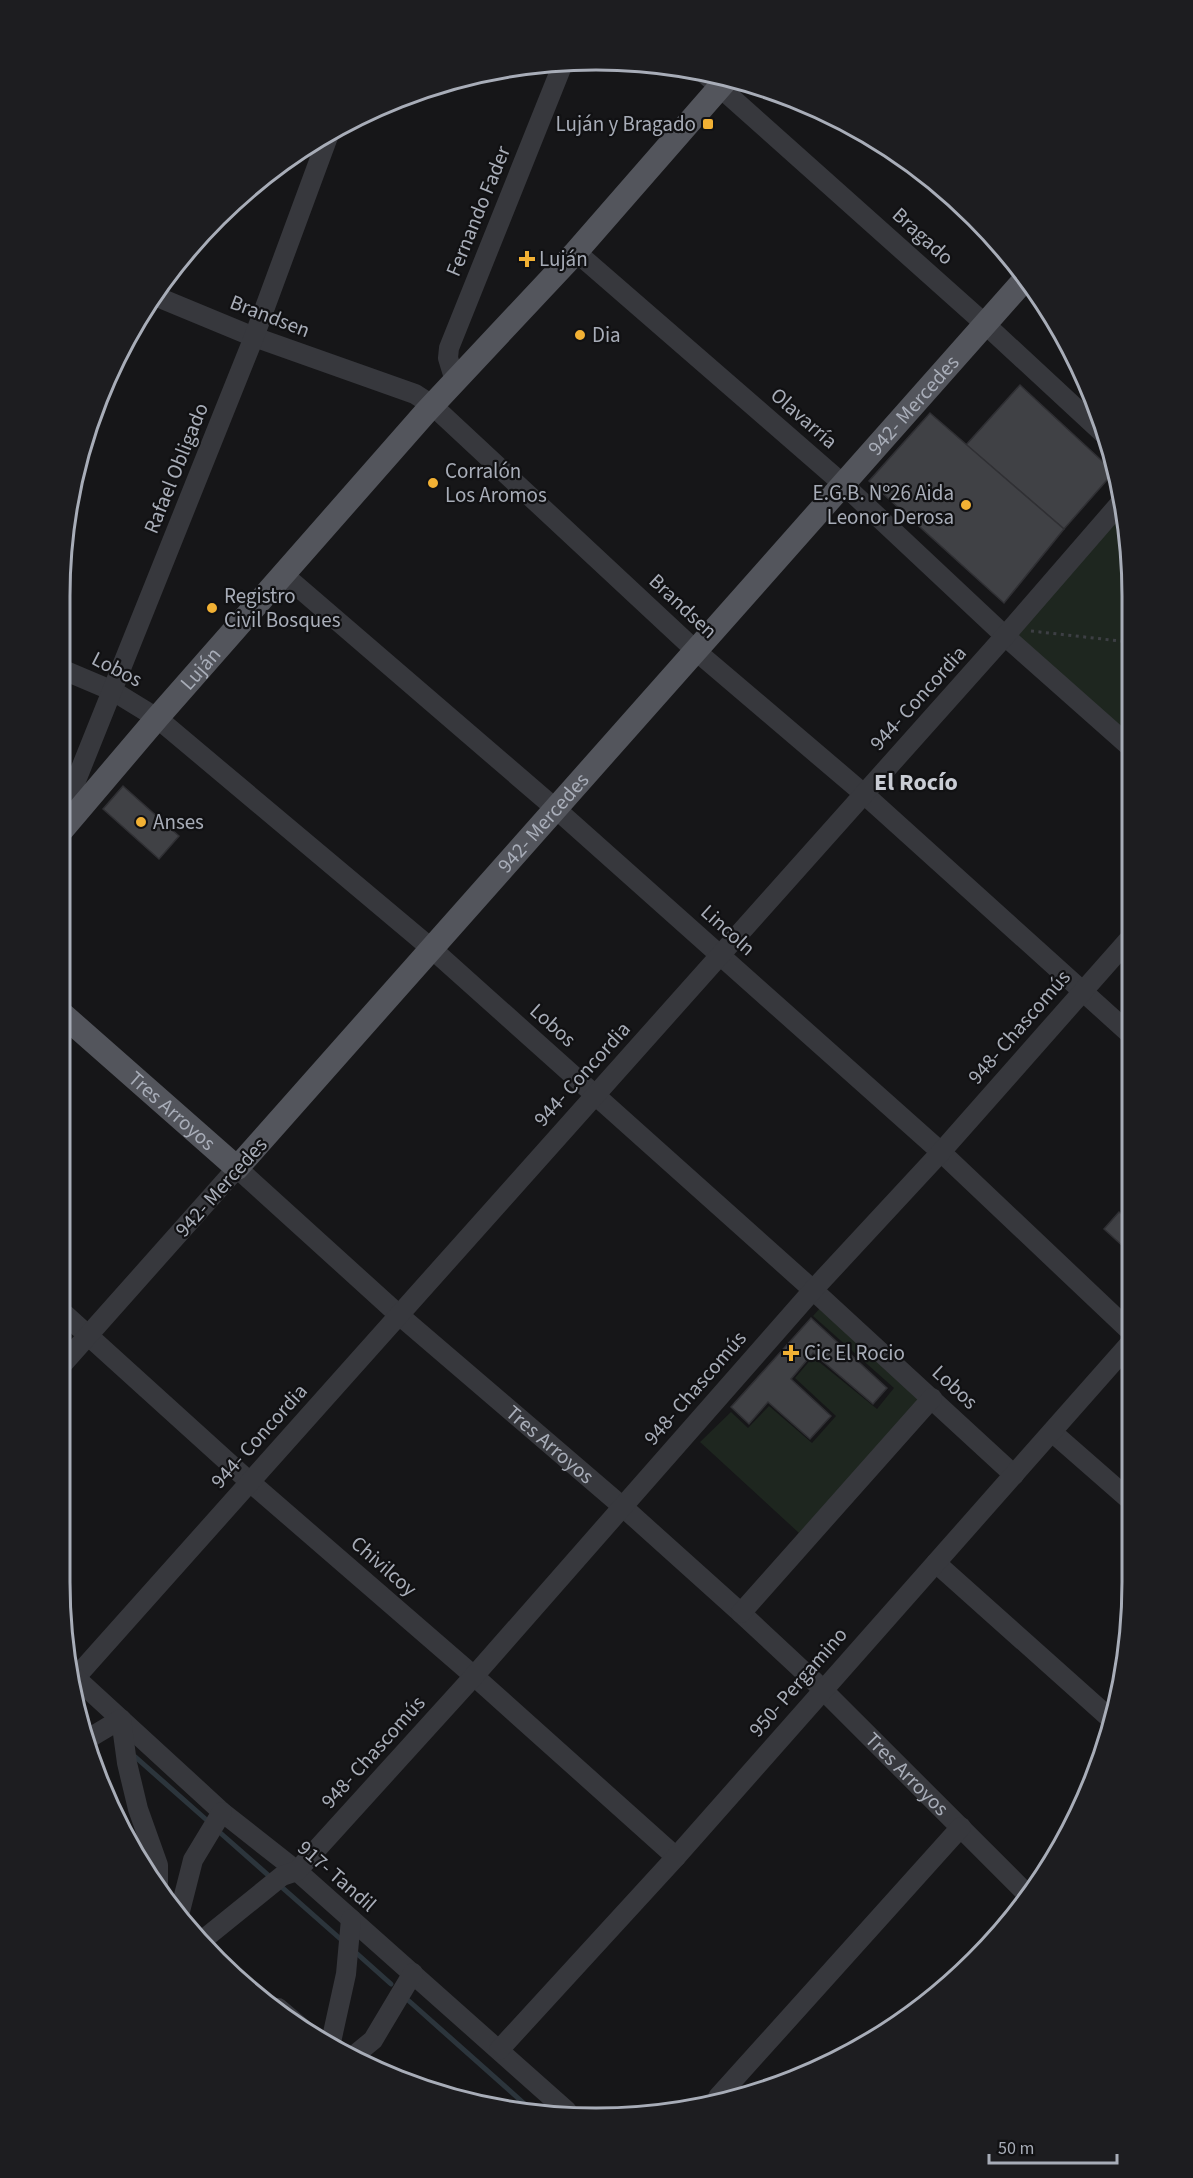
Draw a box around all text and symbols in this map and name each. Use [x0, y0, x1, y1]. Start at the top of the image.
place label: Luján y Bragado [556, 109, 696, 139]
marker: Luján y Bragado [701, 117, 715, 131]
street label: Fernando Fader [438, 141, 518, 281]
street label: Bragado [886, 200, 960, 272]
place label: Luján [539, 244, 588, 274]
marker: Luján [520, 252, 534, 266]
street label: Brandsen [226, 287, 314, 345]
place label: Dia [592, 320, 621, 350]
marker: Dia [573, 328, 587, 342]
street label: 942- Mercedes [861, 348, 966, 462]
street label: Olavarría [764, 380, 844, 456]
street label: Rafael Obligado [136, 398, 216, 538]
place label: Corralón Los Aromos [445, 456, 547, 510]
marker: Corralón Los Aromos [426, 476, 440, 490]
place label: E.G.B. Nº26 Aida Leonor Derosa [813, 478, 954, 532]
marker: E.G.B. Nº26 Aida Leonor Derosa [959, 498, 973, 512]
street label: Brandsen [642, 567, 724, 645]
place label: Registro Civil Bosques [224, 581, 341, 635]
marker: Registro Civil Bosques [205, 601, 219, 615]
street label: 944- Concordia [863, 639, 973, 757]
street label: Luján [173, 640, 228, 697]
street label: Lobos [87, 644, 148, 695]
district label: El Rocío [874, 765, 958, 800]
street label: 942- Mercedes [490, 766, 596, 880]
place label: Anses [153, 807, 204, 837]
marker: Anses [134, 815, 148, 829]
street label: Lincoln [694, 897, 762, 963]
street label: 948- Chascomús [961, 963, 1077, 1091]
street label: Lobos [523, 996, 583, 1054]
street label: 944- Concordia [527, 1015, 637, 1133]
street label: Tres Arroyos [122, 1064, 223, 1158]
street label: 942- Mercedes [168, 1130, 274, 1244]
street label: 948- Chascomús [637, 1324, 753, 1452]
place label: Cic El Rocio [804, 1338, 905, 1368]
marker: Cic El Rocio [782, 1344, 800, 1362]
street label: Lobos [925, 1358, 985, 1416]
street label: 944- Concordia [204, 1377, 314, 1495]
street label: Tres Arroyos [499, 1398, 601, 1491]
street label: Chivilcoy [344, 1529, 424, 1603]
street label: 950- Pergamino [742, 1620, 854, 1744]
street label: 948- Chascomús [314, 1689, 432, 1815]
street label: Tres Arroyos [858, 1725, 956, 1823]
street label: 917- Tandil [291, 1833, 383, 1919]
scale bar [989, 2127, 1116, 2165]
text: 50 m [998, 2136, 1034, 2161]

